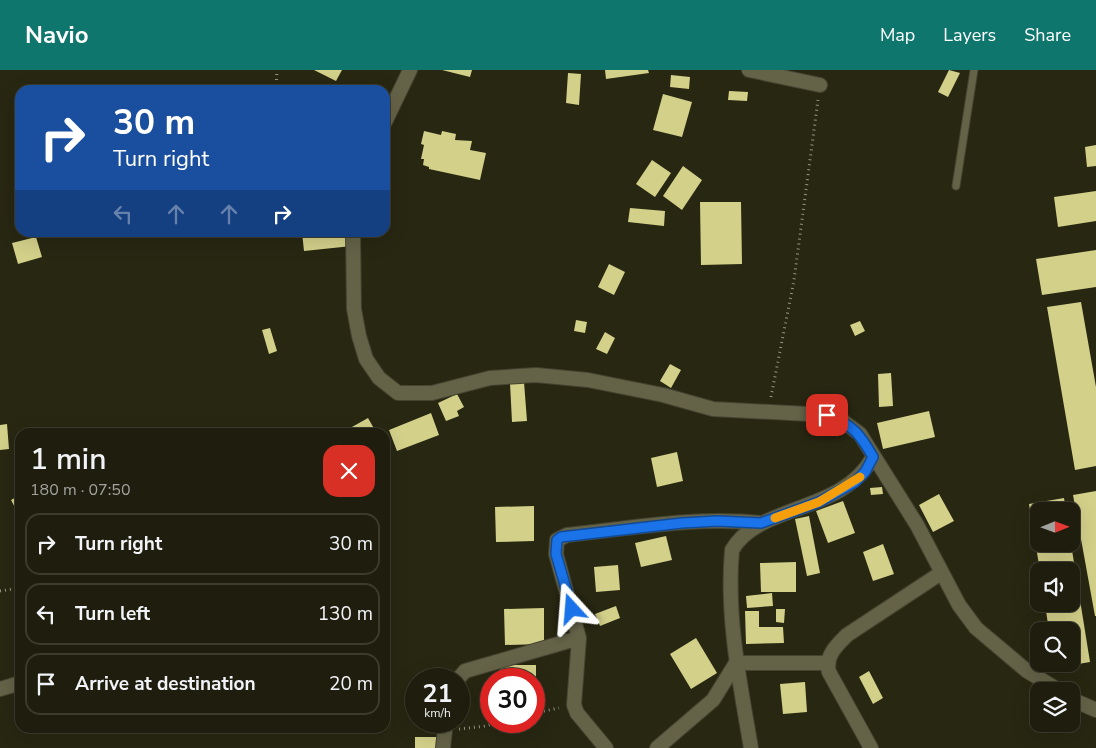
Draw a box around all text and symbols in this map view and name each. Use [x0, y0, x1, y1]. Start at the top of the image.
text: Navio [25, 19, 89, 51]
text: Map [880, 23, 915, 47]
text: Layers [943, 23, 996, 47]
text: Share [1024, 23, 1071, 47]
text: 30 m [113, 99, 195, 146]
icon: right [30, 105, 95, 170]
text: Turn right [113, 144, 209, 174]
icon: left [109, 200, 137, 228]
icon: ahead [162, 200, 190, 228]
icon: ahead [215, 200, 243, 228]
icon: right [268, 200, 296, 228]
pin [806, 394, 848, 436]
icon: arrive [813, 401, 841, 429]
text: 1 min [30, 439, 106, 480]
button: close [323, 445, 375, 497]
text: 180 m · 07:50 [30, 479, 131, 501]
north arrow [1030, 502, 1080, 552]
map controls [1030, 502, 1080, 732]
icon: right [32, 530, 60, 558]
text: Turn right [75, 531, 162, 557]
text: 30 m [329, 531, 373, 557]
button: sound [1030, 562, 1080, 612]
position arrow [545, 582, 597, 634]
icon: left [32, 600, 60, 628]
text: Turn left [75, 601, 150, 627]
text: 130 m [318, 601, 373, 627]
button: search [1030, 622, 1080, 672]
speed limit sign: 30 [480, 668, 545, 733]
icon: arrive [32, 670, 60, 698]
text: Arrive at destination [75, 671, 256, 697]
text: 20 m [329, 671, 373, 697]
text: 21 [422, 677, 453, 711]
button: layers [1030, 682, 1080, 732]
text: km/h [424, 705, 451, 721]

